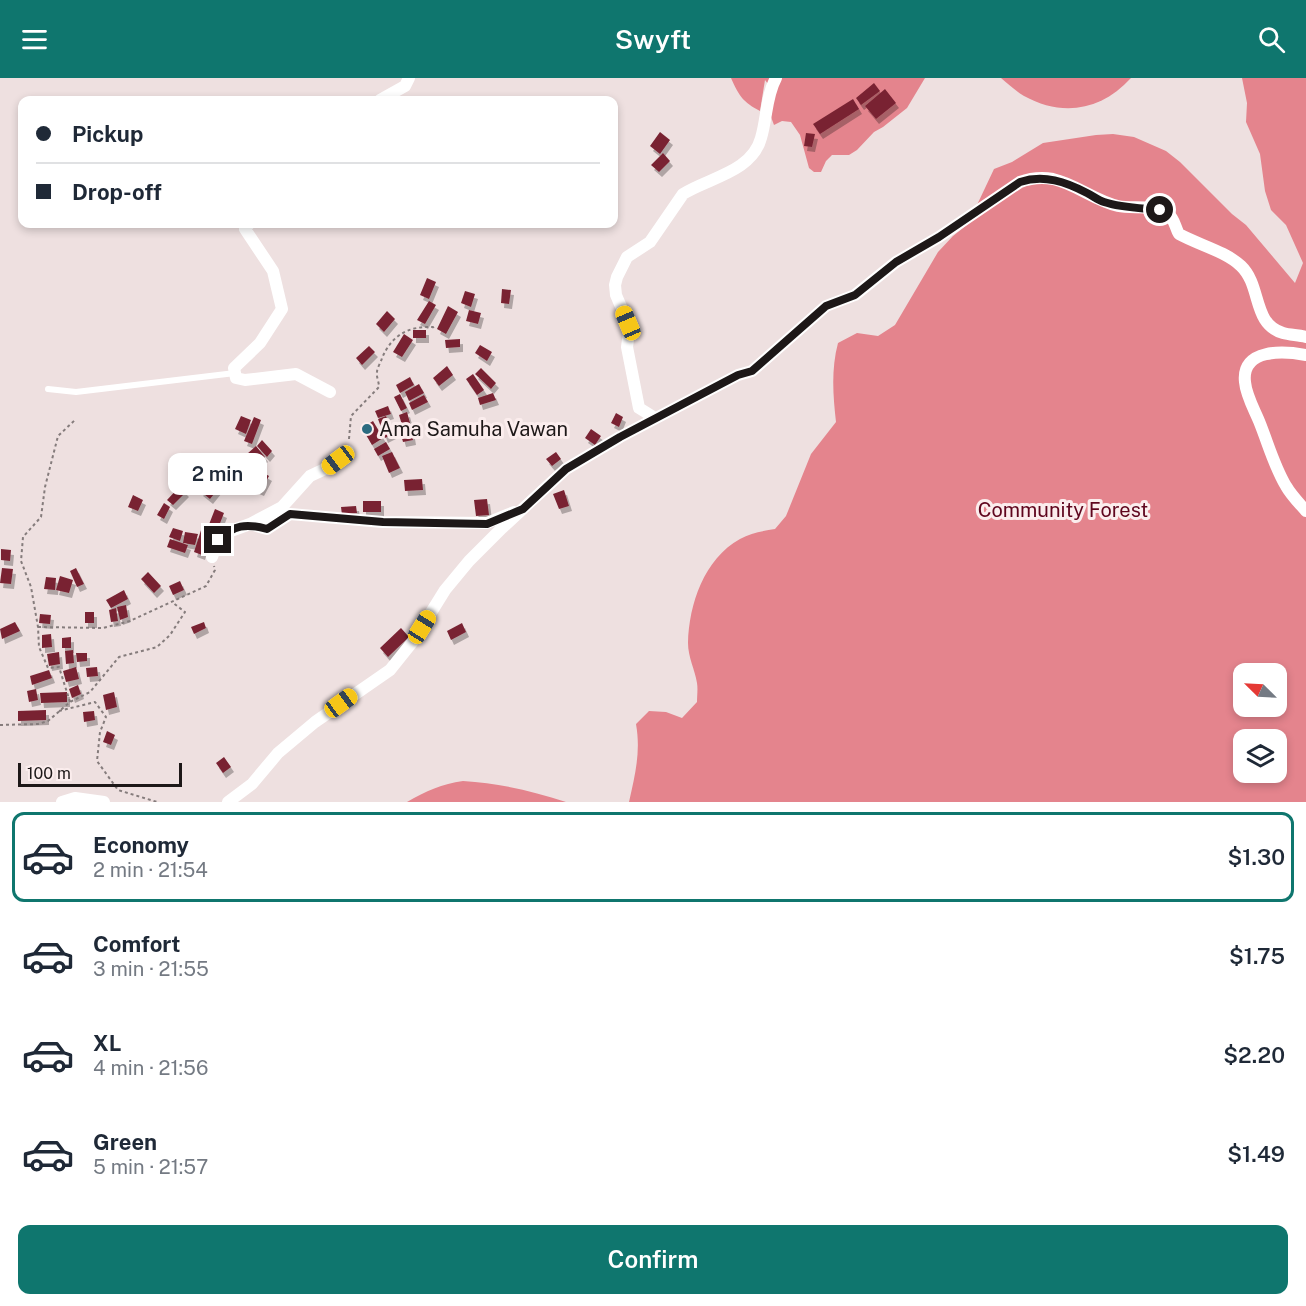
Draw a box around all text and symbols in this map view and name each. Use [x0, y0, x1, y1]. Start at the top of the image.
icon: menu [18, 23, 51, 56]
text: Swyft [615, 23, 691, 55]
icon: search [1255, 23, 1288, 56]
text: Pickup [72, 121, 143, 147]
text: Drop-off [72, 179, 162, 205]
route start [1146, 196, 1173, 223]
car [613, 303, 643, 343]
place label: Ama Samuha Vawan [379, 417, 568, 441]
marker: Ama Samuha Vawan [360, 422, 374, 436]
car [318, 442, 358, 478]
callout: 2 min [168, 453, 268, 495]
text: 2 min [192, 462, 243, 486]
park label: Community Forest [978, 498, 1148, 522]
route end [204, 526, 231, 553]
car [405, 607, 439, 647]
north arrow [1233, 663, 1287, 717]
map controls [1233, 663, 1287, 783]
car [321, 685, 361, 721]
button: layers [1233, 729, 1287, 783]
scale bar [18, 760, 182, 788]
text: 100 m [27, 764, 71, 783]
icon: car [21, 830, 75, 884]
text: Economy [93, 832, 189, 858]
text: $1.30 [1228, 844, 1285, 870]
text: 2 min · 21:54 [93, 858, 208, 882]
icon: car [21, 929, 75, 983]
text: Comfort [93, 931, 180, 957]
text: $1.75 [1229, 943, 1285, 969]
text: 3 min · 21:55 [93, 957, 209, 981]
icon: car [21, 1028, 75, 1082]
text: XL [93, 1030, 121, 1056]
text: $2.20 [1223, 1042, 1285, 1068]
text: 4 min · 21:56 [93, 1056, 208, 1080]
icon: car [21, 1127, 75, 1181]
text: Green [93, 1129, 157, 1155]
text: $1.49 [1227, 1141, 1285, 1167]
text: 5 min · 21:57 [93, 1155, 208, 1179]
button: Confirm [18, 1225, 1288, 1294]

